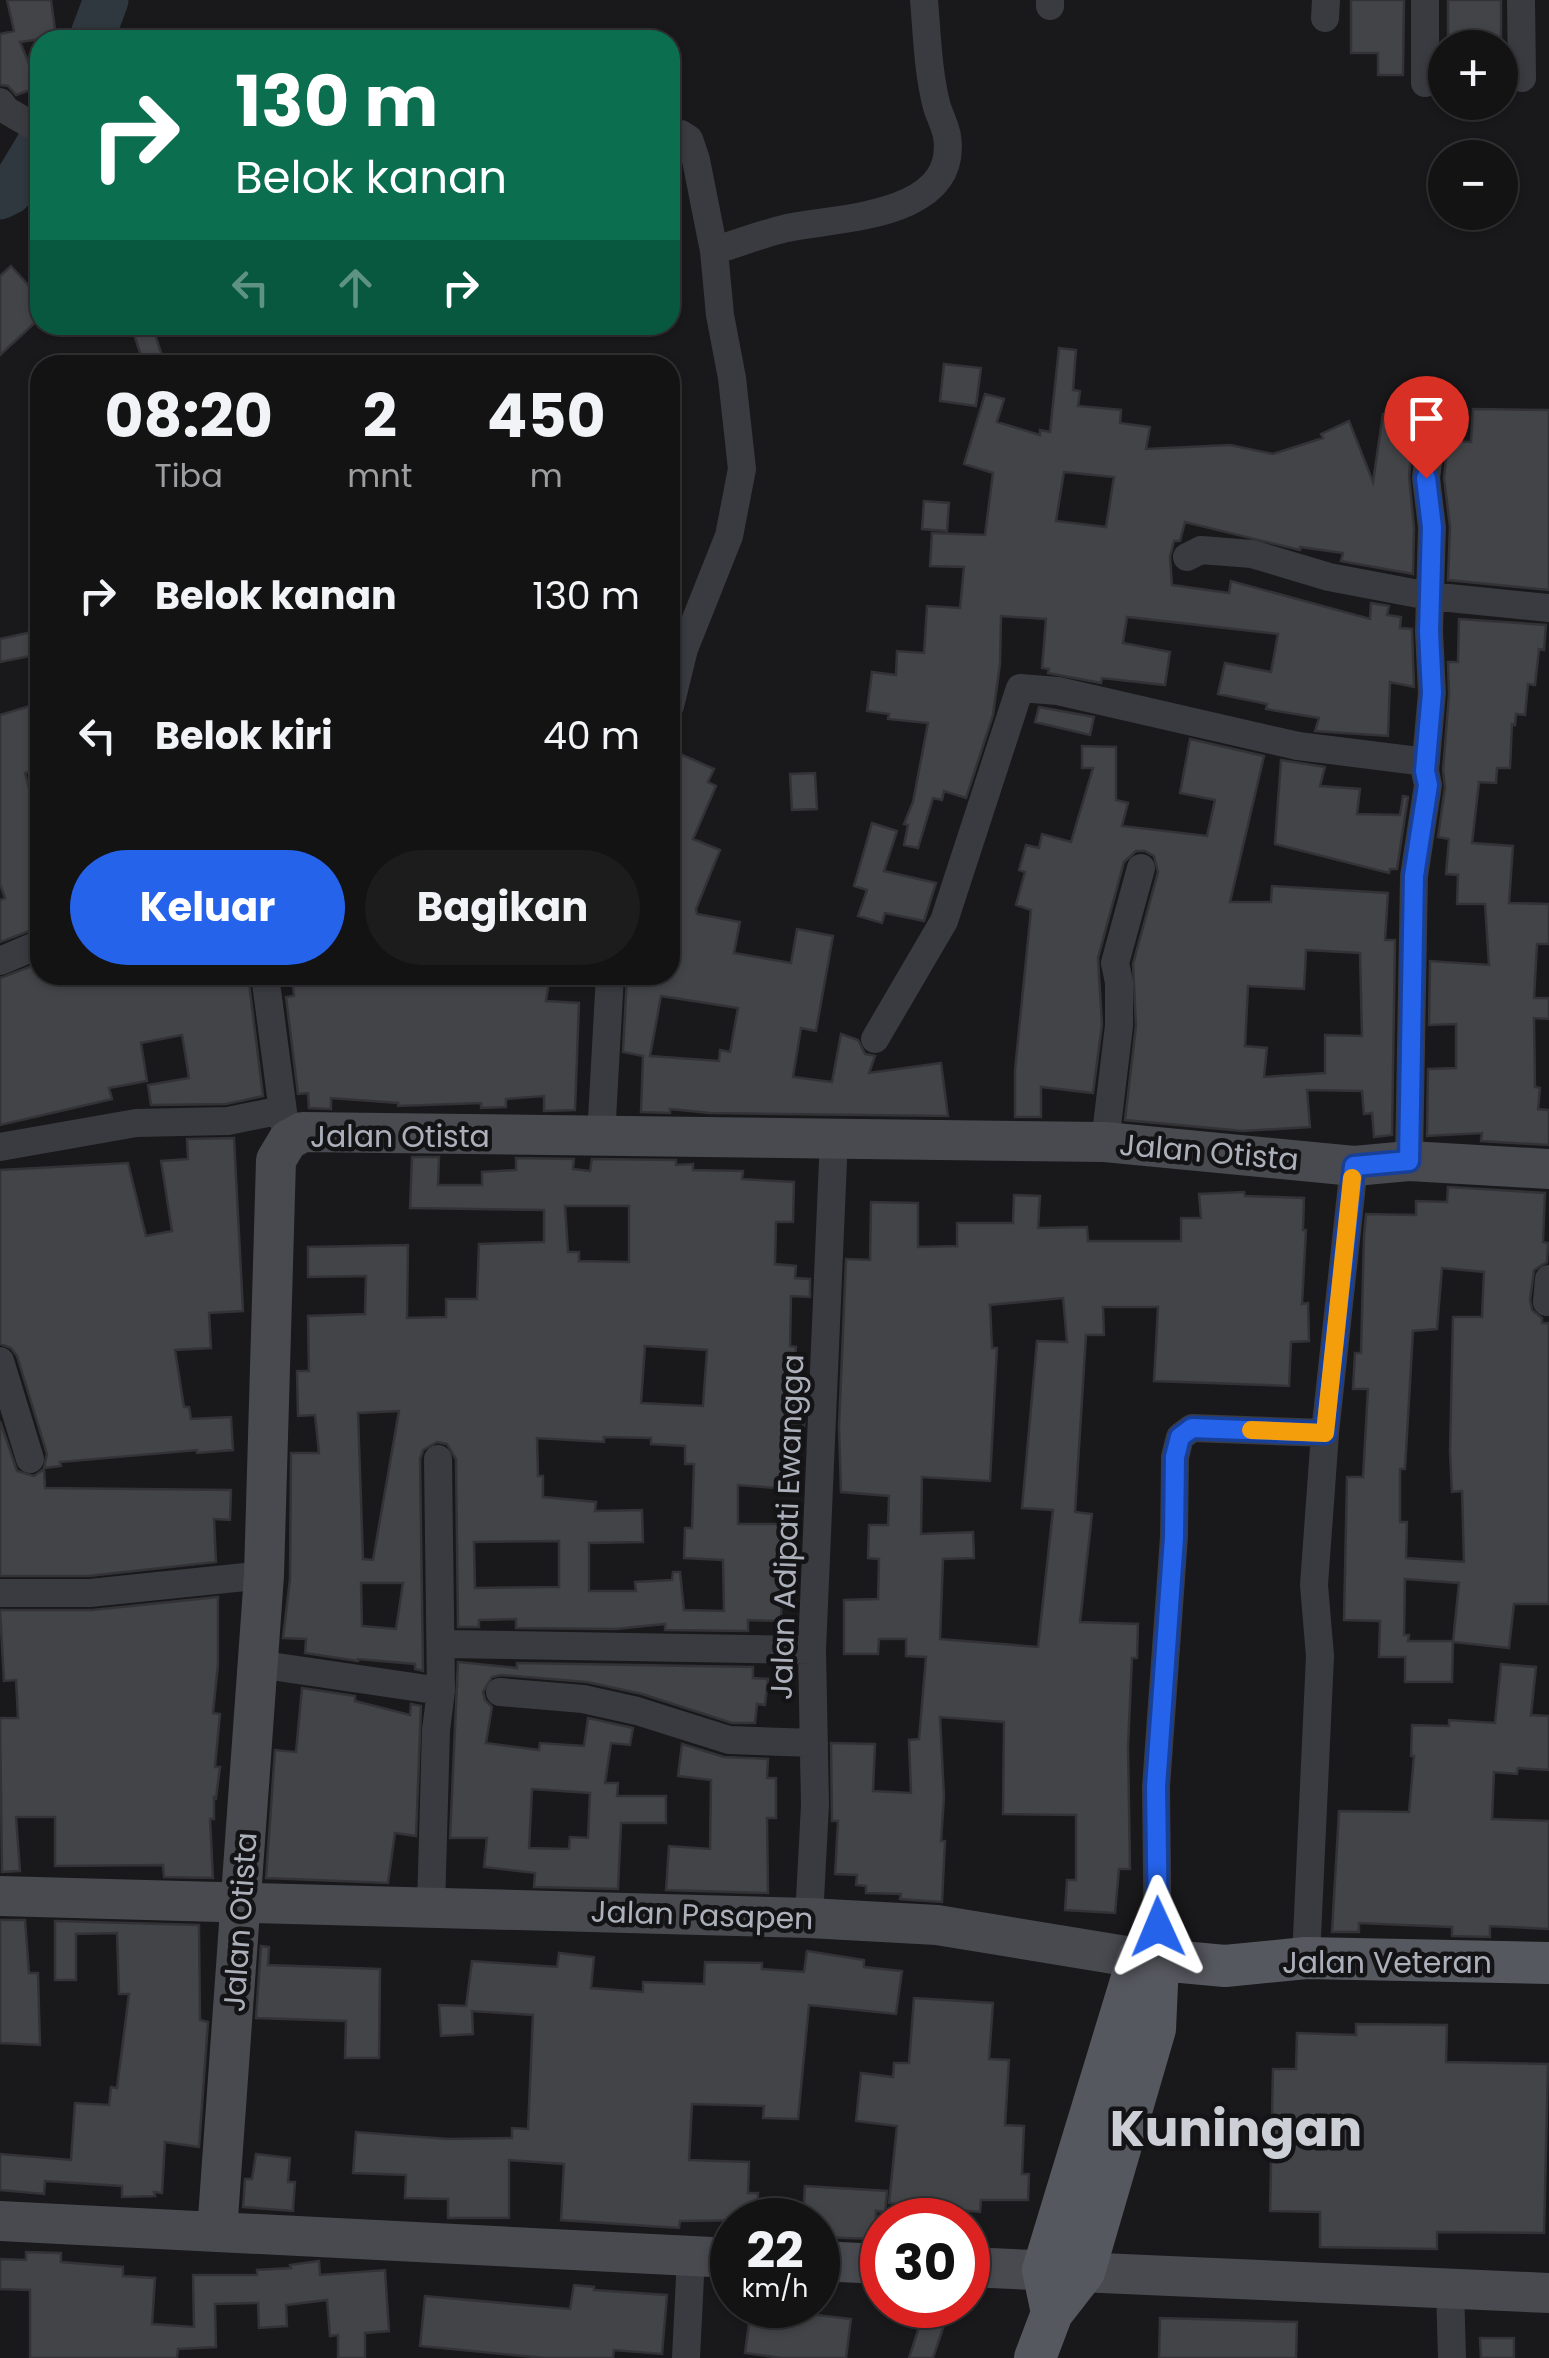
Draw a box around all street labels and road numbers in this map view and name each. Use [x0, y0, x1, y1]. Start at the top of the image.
street label: Jalan Otista [310, 1115, 490, 1158]
street label: Jalan Otista [1118, 1123, 1300, 1181]
street label: Jalan Adipati Ewangga [759, 1353, 815, 1701]
street label: Jalan Otista [212, 1831, 268, 2013]
street label: Jalan Pasapen [590, 1890, 814, 1940]
street label: Jalan Veteran [1282, 1941, 1492, 1984]

